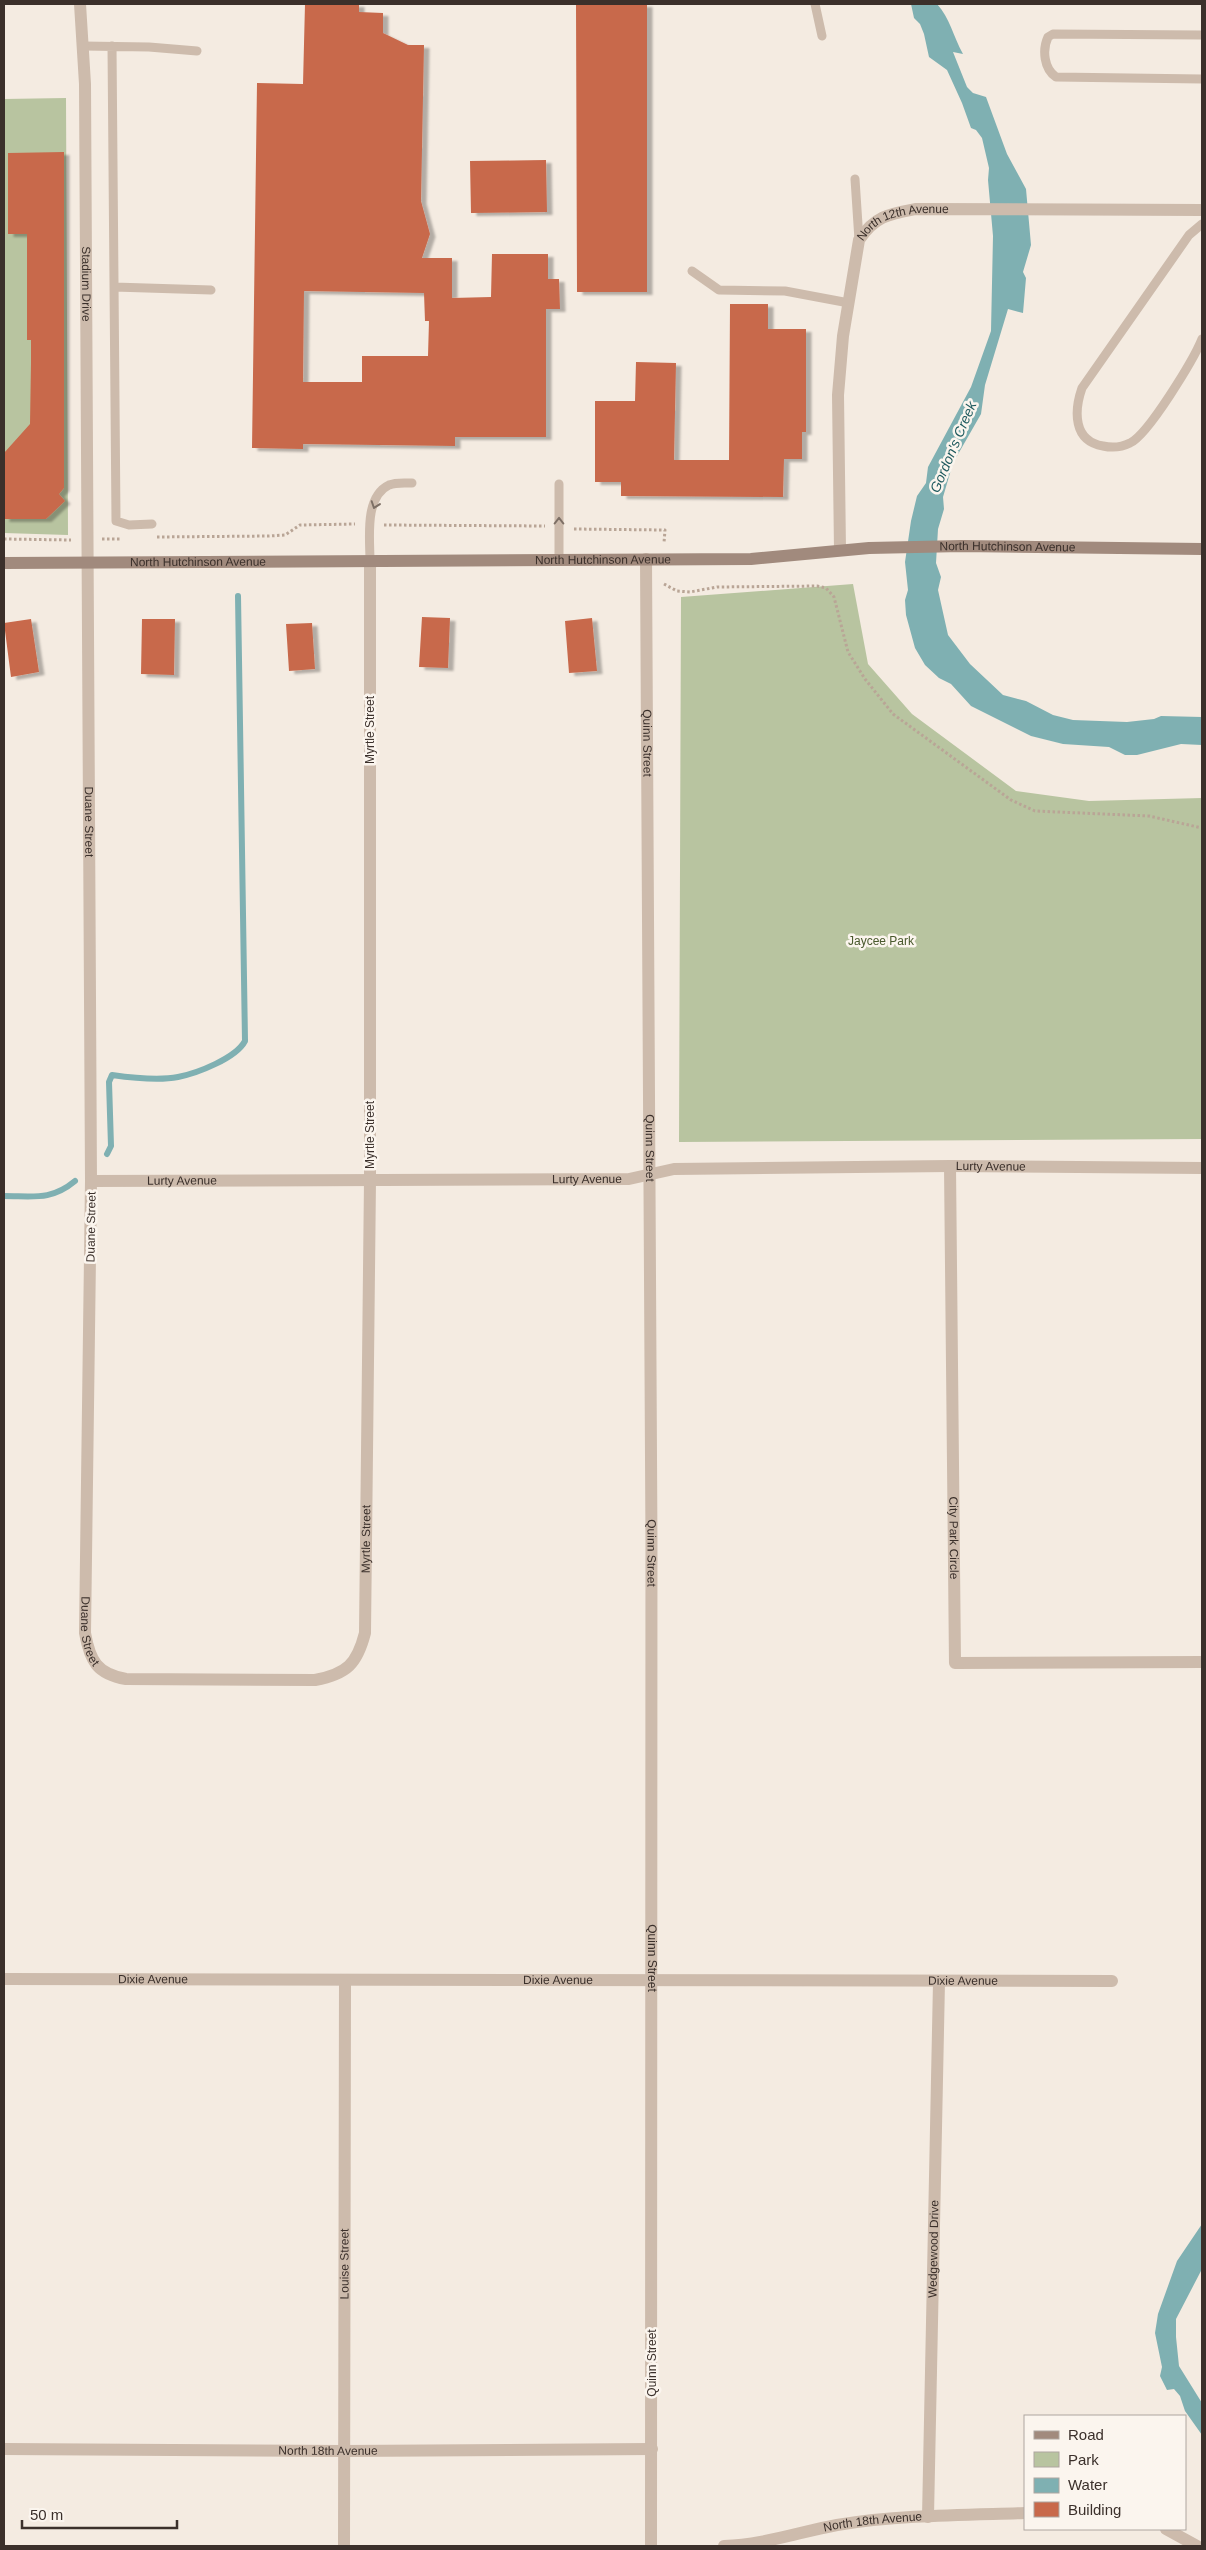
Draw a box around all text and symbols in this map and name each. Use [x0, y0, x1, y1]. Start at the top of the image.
street label: North 12th Avenue [854, 202, 949, 243]
street label: Stadium Drive [79, 246, 93, 322]
water label: Gordon's Creek [927, 398, 980, 495]
one-way arrow [370, 500, 380, 509]
one-way arrow [554, 517, 564, 525]
street label: North Hutchinson Avenue [939, 539, 1076, 554]
street label: North Hutchinson Avenue [535, 552, 671, 567]
street label: North Hutchinson Avenue [130, 555, 266, 569]
street label: Myrtle Street [363, 695, 377, 764]
street label: Quinn Street [640, 709, 655, 777]
street label: Duane Street [82, 786, 96, 858]
park label: Jaycee Park [848, 934, 915, 948]
street label: Myrtle Street [363, 1100, 377, 1169]
street label: Quinn Street [643, 1114, 657, 1182]
street label: Lurty Avenue [956, 1159, 1026, 1174]
street label: Lurty Avenue [552, 1172, 622, 1186]
street label: Lurty Avenue [147, 1174, 217, 1188]
street label: Duane Street [83, 1191, 99, 1262]
street label: City Park Circle [946, 1497, 961, 1580]
street label: Myrtle Street [359, 1504, 373, 1573]
street label: Quinn Street [644, 1519, 659, 1587]
street label: Duane Street [78, 1596, 103, 1670]
street label: Quinn Street [645, 1924, 659, 1992]
street label: Dixie Avenue [118, 1972, 188, 1986]
street label: Dixie Avenue [523, 1973, 593, 1987]
street label: Dixie Avenue [928, 1974, 998, 1988]
street label: Wedgewood Drive [926, 2200, 942, 2298]
street label: Louise Street [337, 2228, 352, 2299]
street label: Quinn Street [645, 2329, 659, 2397]
legend [1024, 2415, 1186, 2530]
text: Road [1068, 2426, 1104, 2443]
street label: North 18th Avenue [278, 2444, 378, 2458]
text: Park [1068, 2451, 1099, 2468]
text: Water [1068, 2476, 1107, 2493]
scale bar [22, 2498, 178, 2530]
text: Building [1068, 2501, 1121, 2518]
text: 50 m [30, 2506, 63, 2523]
street label: North 18th Avenue [822, 2509, 923, 2535]

